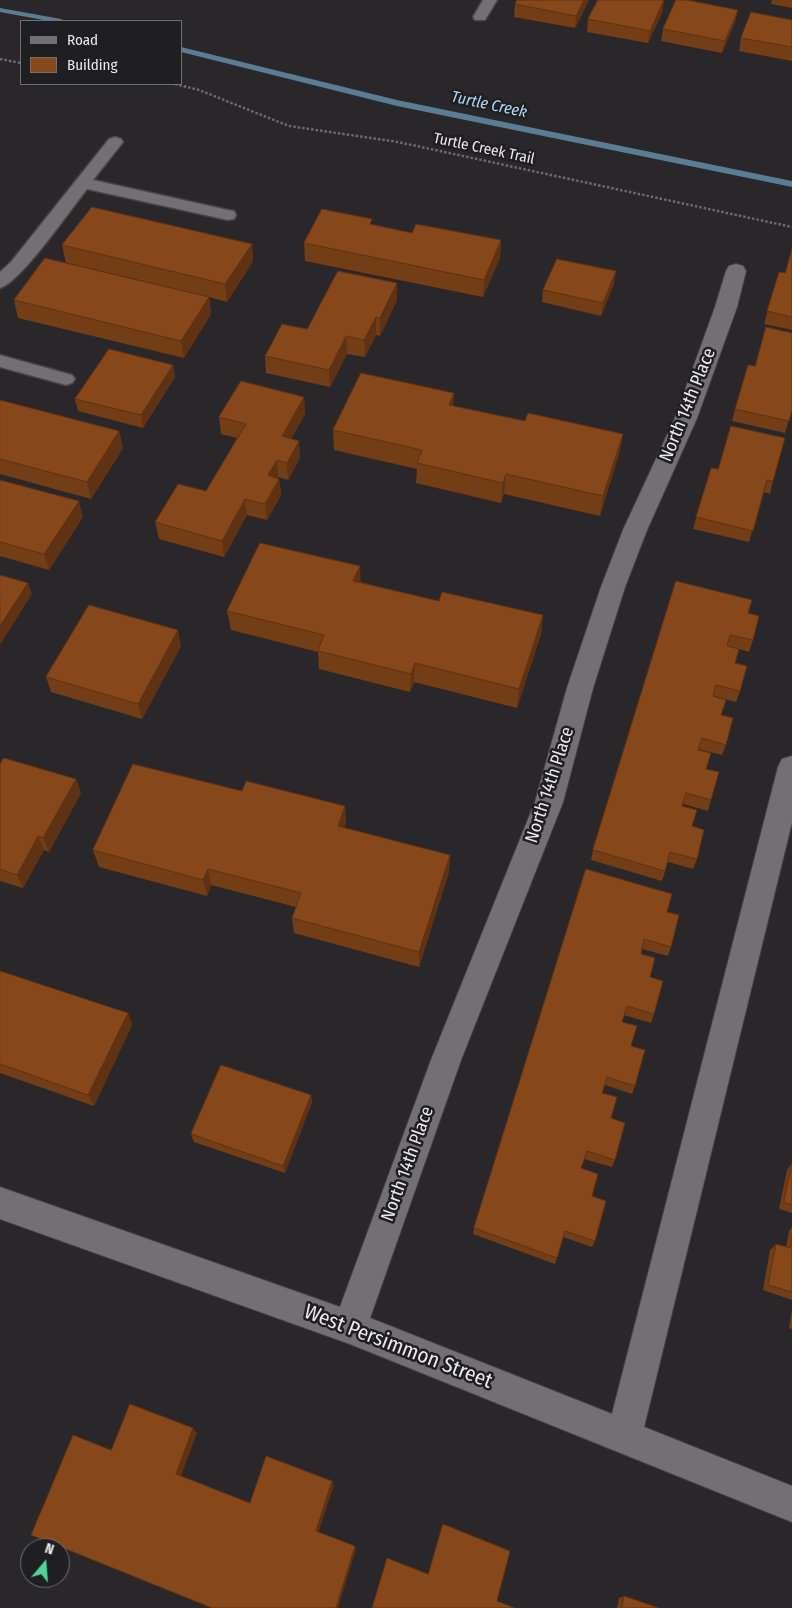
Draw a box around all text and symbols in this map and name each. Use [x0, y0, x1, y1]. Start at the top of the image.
legend [20, 20, 182, 85]
text: Road [67, 31, 98, 49]
text: Building [67, 56, 118, 74]
water label: Turtle Creek [449, 88, 529, 122]
street label: Turtle Creek Trail [432, 129, 536, 169]
street label: North 14th Place [655, 345, 721, 465]
street label: North 14th Place [521, 724, 579, 846]
street label: North 14th Place [377, 1104, 439, 1224]
street label: West Persimmon Street [300, 1299, 496, 1395]
north arrow [20, 1538, 70, 1588]
text: N [43, 1540, 56, 1559]

